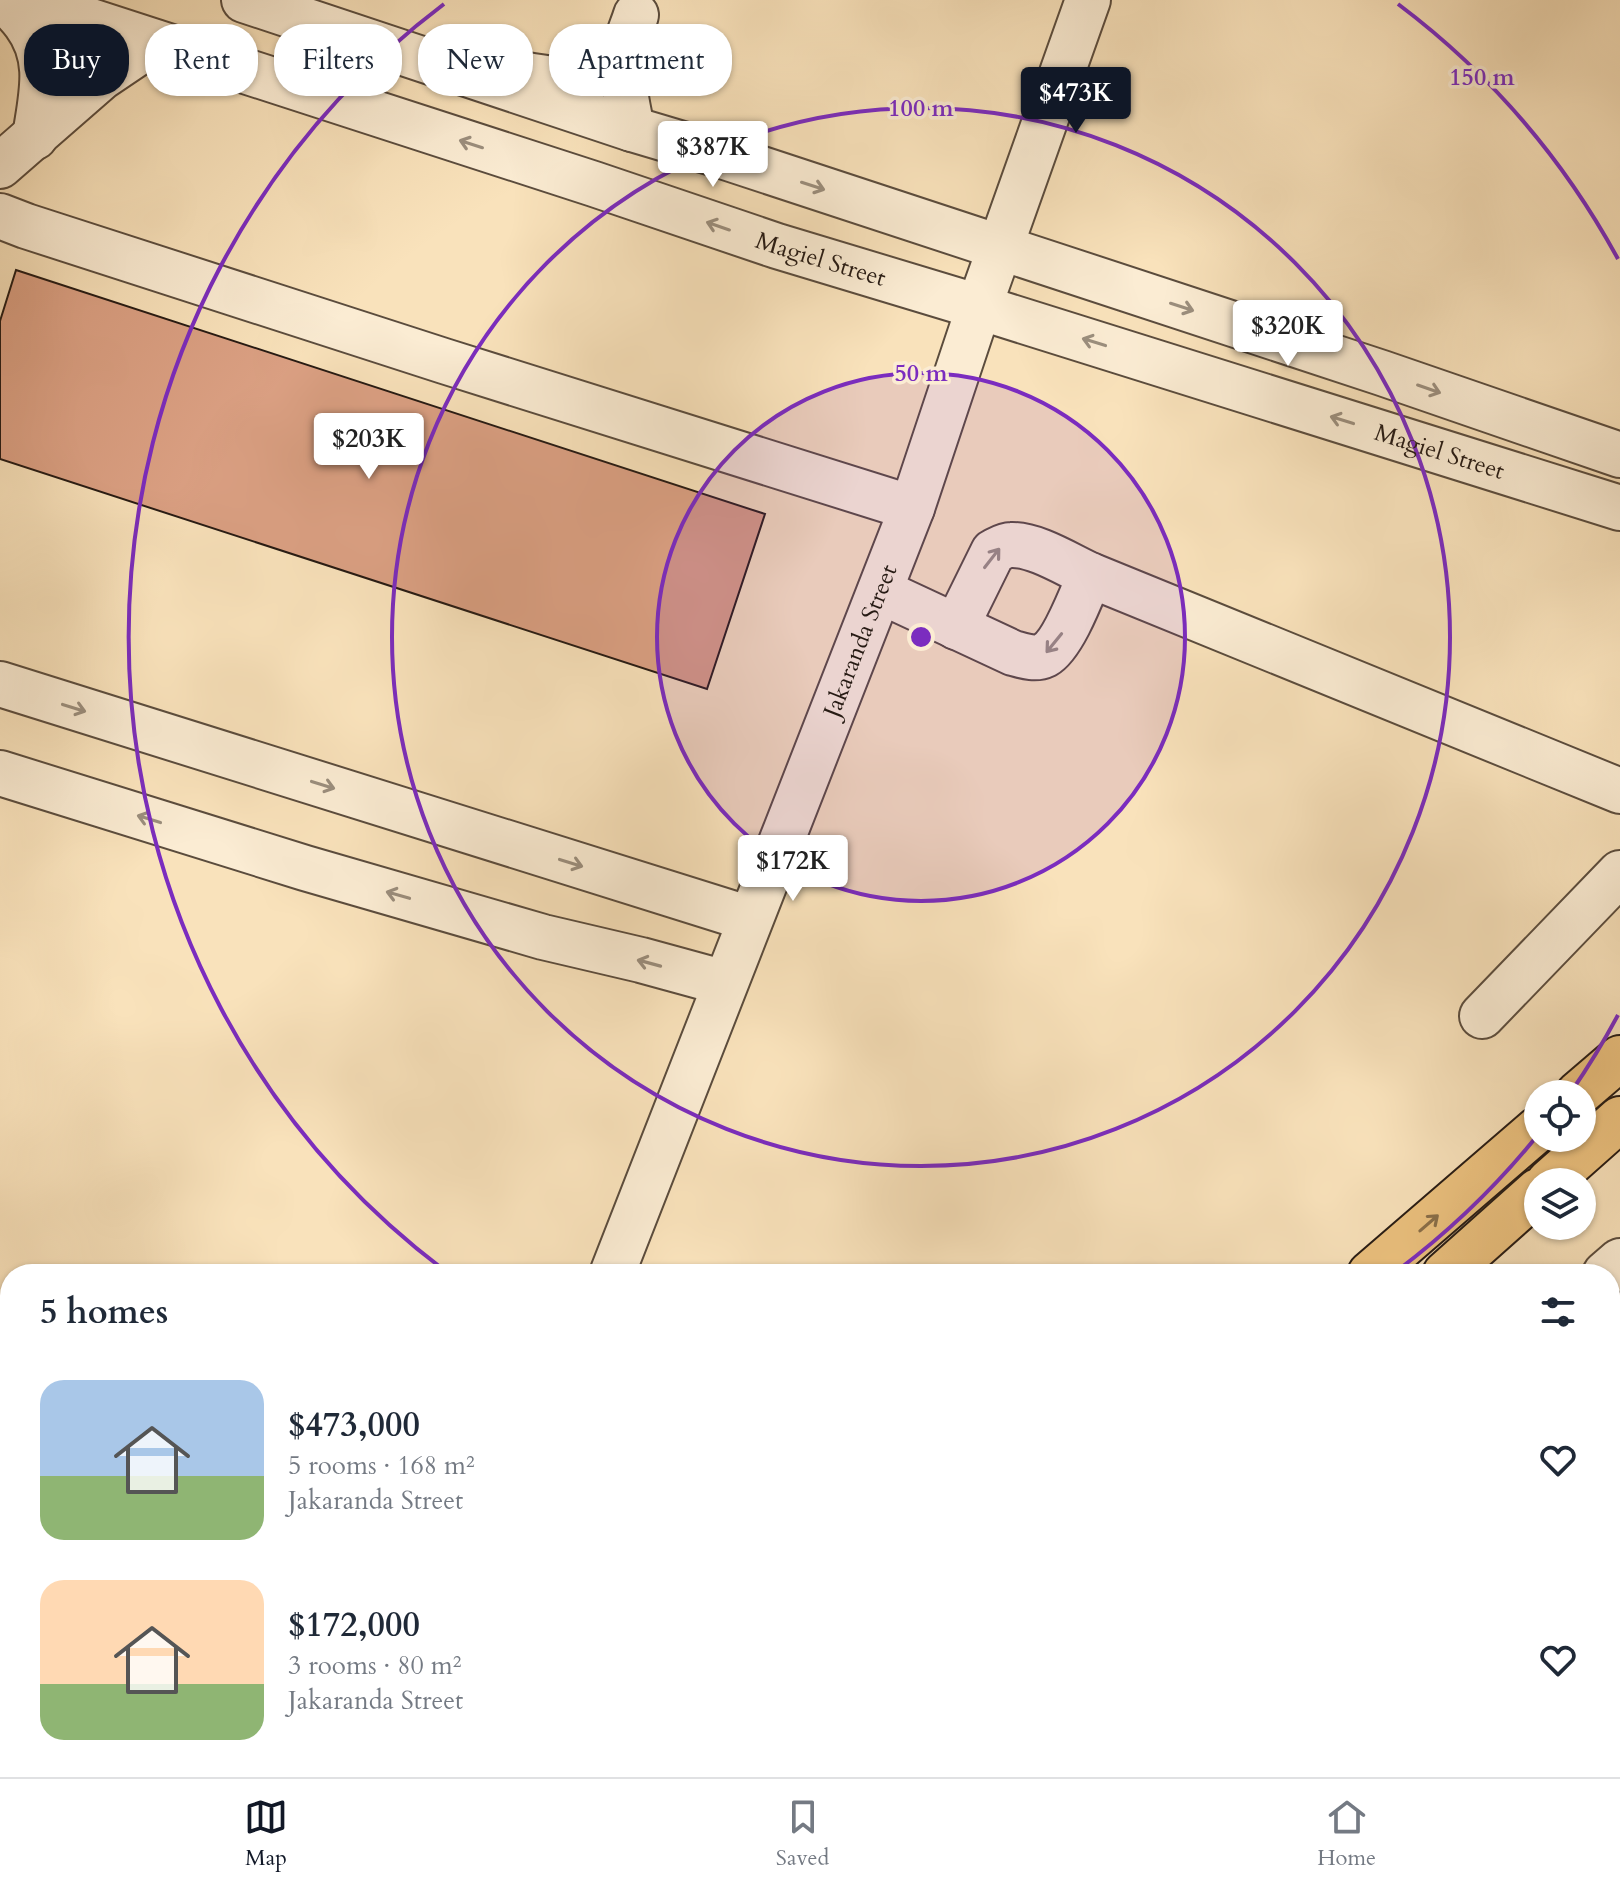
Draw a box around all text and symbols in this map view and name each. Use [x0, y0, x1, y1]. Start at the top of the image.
chip: Buy [24, 24, 129, 96]
chip: Rent [145, 24, 258, 96]
chip: Filters [274, 24, 402, 96]
chip: New [418, 24, 533, 96]
chip: Apartment [549, 24, 732, 96]
text: 150 m [1449, 61, 1516, 94]
pin: $473K [1020, 67, 1132, 135]
text: $473K [1039, 75, 1113, 110]
text: 100 m [888, 92, 955, 125]
pin: $387K [657, 121, 769, 189]
text: $387K [676, 129, 750, 164]
one-way arrow [459, 135, 484, 150]
one-way arrow [801, 180, 826, 195]
one-way arrow [705, 217, 730, 232]
street label: Magiel Street [751, 224, 890, 295]
pin: $320K [1232, 300, 1344, 368]
one-way arrow [1169, 301, 1194, 316]
text: $320K [1251, 308, 1325, 343]
one-way arrow [1081, 334, 1106, 349]
text: 50 m [894, 357, 948, 390]
one-way arrow [1416, 382, 1441, 397]
one-way arrow [1330, 412, 1355, 426]
pin: $203K [313, 413, 425, 481]
street label: Magiel Street [1370, 416, 1509, 488]
text: $203K [332, 421, 406, 456]
one-way arrow [983, 548, 1000, 569]
street label: Jakaranda Street [814, 559, 905, 725]
centre of rings [907, 623, 935, 651]
one-way arrow [1046, 633, 1064, 654]
one-way arrow [61, 701, 87, 716]
one-way arrow [310, 779, 335, 794]
one-way arrow [137, 811, 162, 826]
pin: $172K [737, 835, 849, 903]
text: $172K [756, 843, 830, 878]
one-way arrow [557, 856, 583, 871]
one-way arrow [386, 887, 412, 902]
one-way arrow [637, 954, 663, 969]
map controls [1524, 1080, 1596, 1240]
button: locate [1524, 1080, 1596, 1152]
button: layers [1524, 1168, 1596, 1240]
one-way arrow [1418, 1214, 1439, 1232]
text: 5 homes [40, 1289, 168, 1335]
icon: filters [1536, 1290, 1580, 1334]
text: $473,000 [288, 1402, 420, 1448]
icon: home [104, 1412, 200, 1508]
icon: heart [1536, 1438, 1580, 1482]
text: 5 rooms · 168 m² [288, 1448, 475, 1483]
text: Jakaranda Street [288, 1483, 463, 1518]
text: $172,000 [288, 1602, 420, 1648]
icon: home [104, 1612, 200, 1708]
icon: heart [1536, 1638, 1580, 1682]
text: 3 rooms · 80 m² [288, 1648, 461, 1683]
text: Jakaranda Street [288, 1683, 463, 1718]
tab: Map [244, 1795, 288, 1873]
tab: Saved [776, 1795, 829, 1873]
tab: Home [1317, 1795, 1376, 1873]

